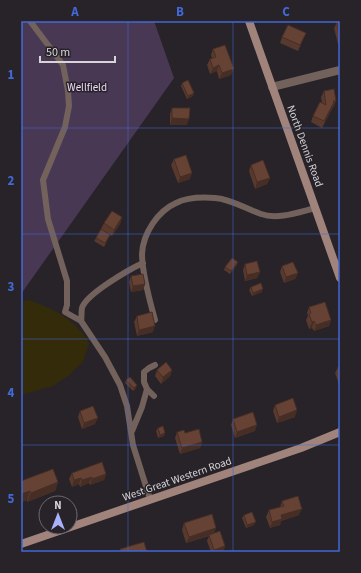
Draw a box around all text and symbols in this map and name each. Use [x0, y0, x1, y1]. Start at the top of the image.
text: A [70, 3, 79, 21]
text: B [176, 3, 184, 21]
text: C [282, 3, 290, 21]
scale bar [40, 38, 115, 64]
text: 50 m [46, 44, 70, 61]
text: 1 [8, 66, 15, 84]
park label: Wellfield [67, 80, 107, 95]
street label: North Dennis Road [283, 103, 327, 189]
text: 2 [8, 172, 15, 190]
text: 3 [8, 278, 15, 296]
text: 4 [8, 384, 15, 402]
street label: West Great Western Road [120, 453, 234, 505]
text: 5 [8, 490, 15, 508]
north arrow [38, 495, 78, 535]
text: N [54, 498, 62, 513]

